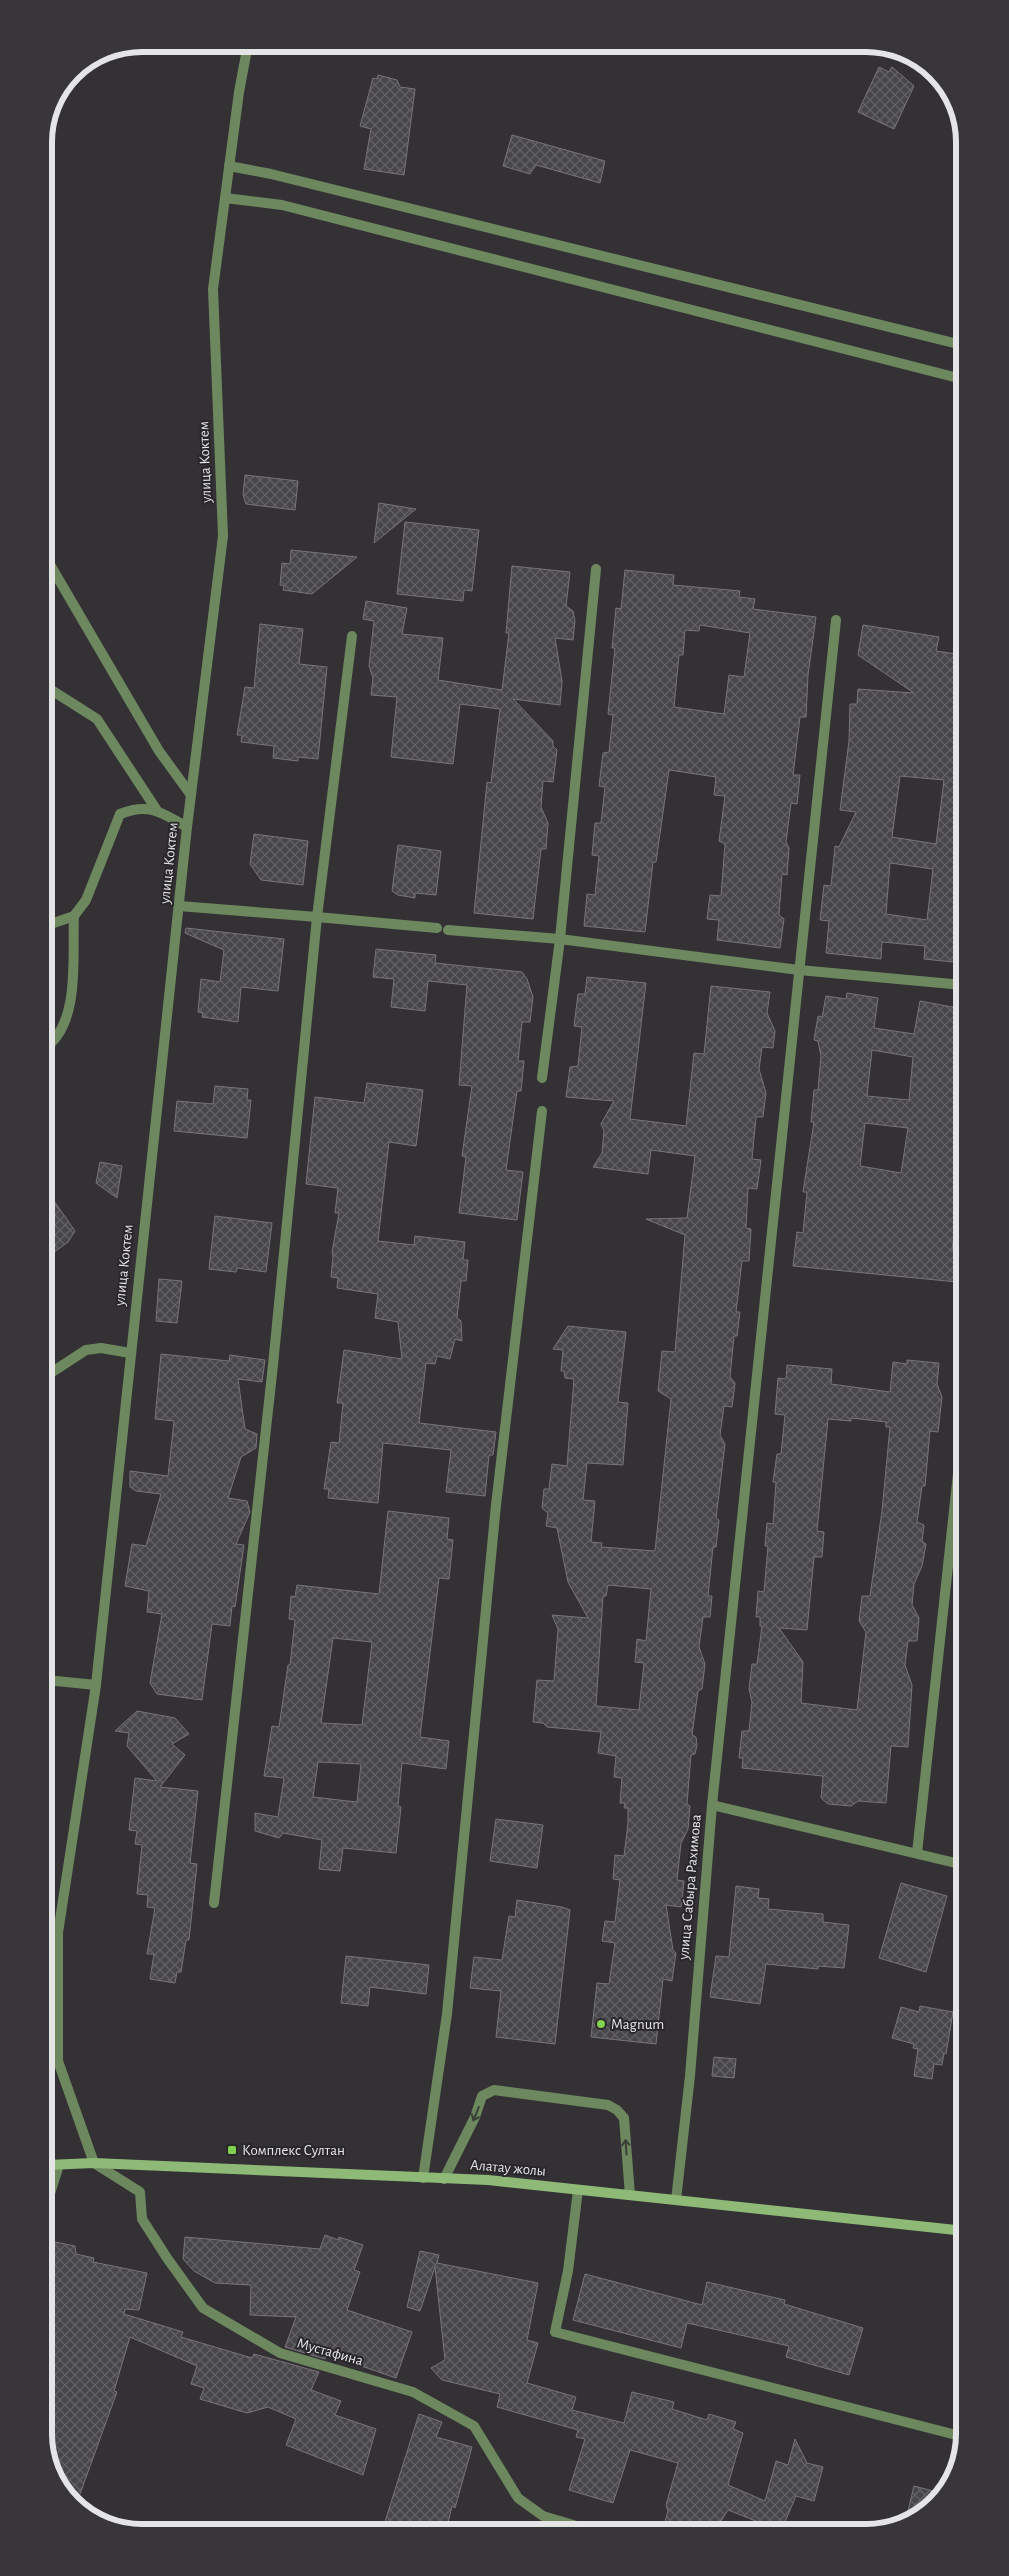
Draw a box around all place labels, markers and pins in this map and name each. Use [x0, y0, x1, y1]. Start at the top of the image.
place label: Magnum [611, 2017, 664, 2032]
marker: Magnum [595, 2018, 607, 2030]
place label: Комплекс Султан [242, 2143, 345, 2158]
marker: Комплекс Султан [226, 2144, 238, 2156]

